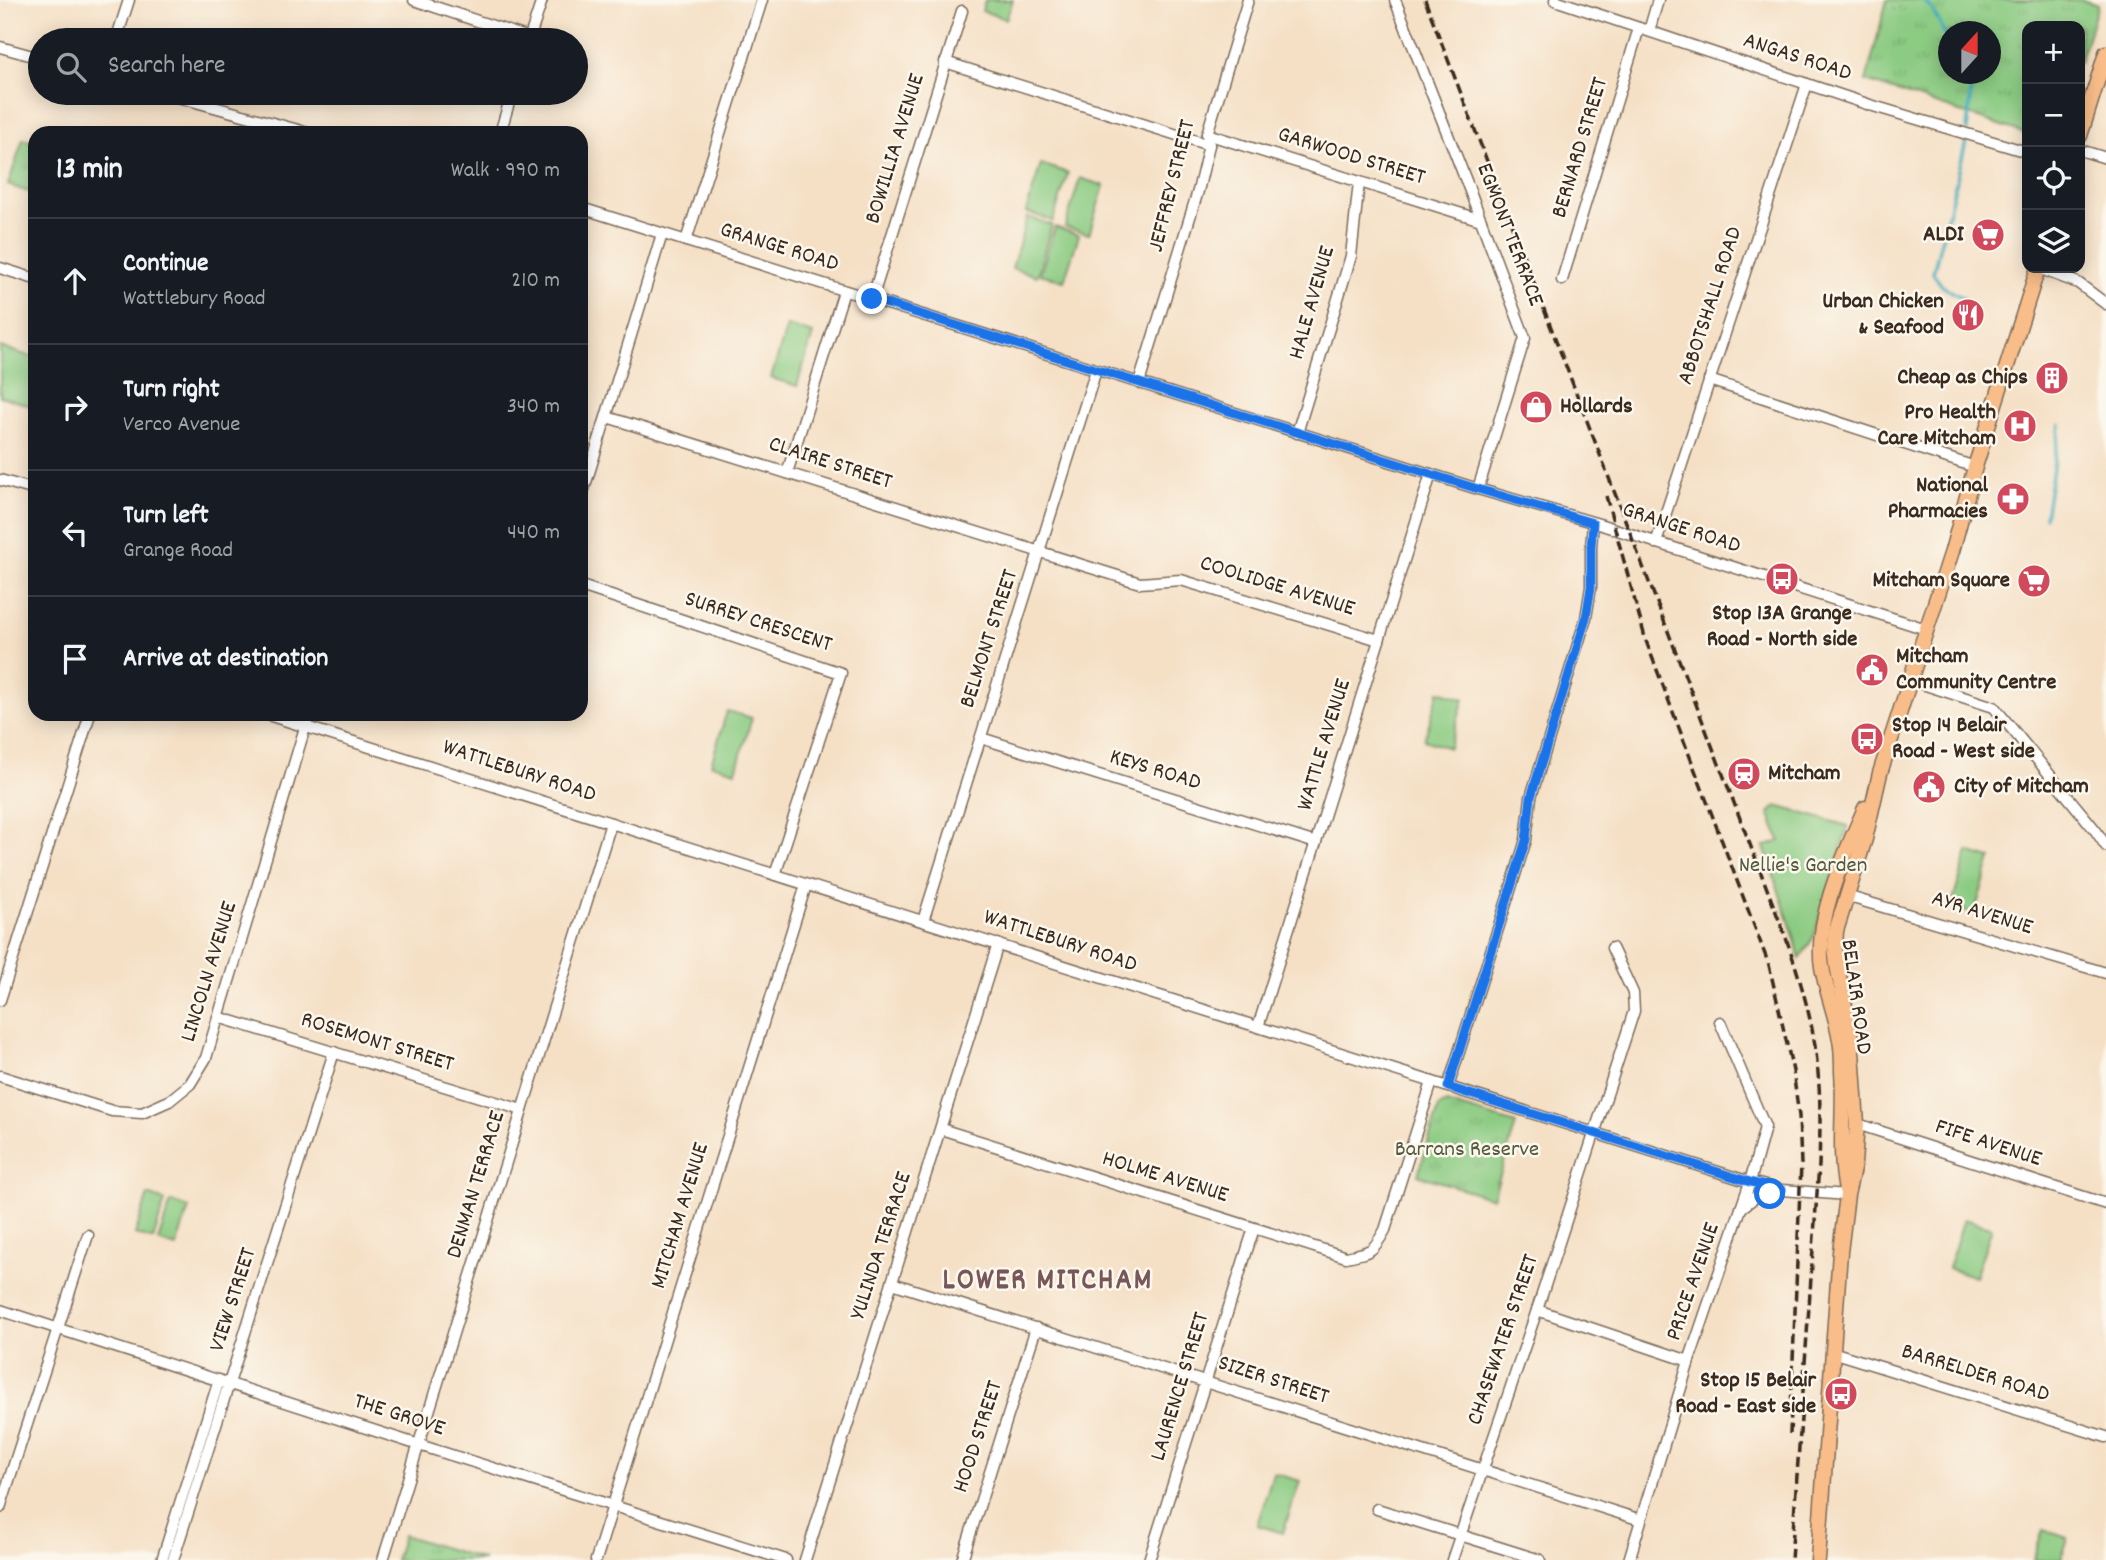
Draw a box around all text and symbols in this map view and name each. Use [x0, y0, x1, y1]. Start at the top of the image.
north arrow [1938, 21, 2001, 84]
map controls [2022, 21, 2085, 273]
button: + [2022, 21, 2085, 84]
street label: ANGAS ROAD [1738, 25, 1856, 91]
search box [28, 28, 588, 105]
icon: search [52, 48, 90, 86]
text: Search here [108, 48, 226, 85]
street label: BOWILLIA AVENUE [858, 69, 935, 228]
street label: BERNARD STREET [1544, 74, 1618, 222]
button: − [2022, 84, 2085, 147]
street label: JEFFREY STREET [1141, 116, 1205, 256]
street label: GARWOOD STREET [1273, 119, 1429, 195]
button: locate [2022, 147, 2085, 210]
text: 13 min [56, 150, 123, 193]
text: Walk · 990 m [451, 155, 560, 188]
street label: EGMONT TERRACE [1467, 159, 1552, 312]
button: layers [2022, 210, 2085, 273]
street label: GRANGE ROAD [715, 214, 843, 282]
supermarket icon: ALDI [1969, 216, 2007, 254]
place label: ALDI [1923, 219, 1965, 252]
street label: ABBOTSHALL ROAD [1670, 223, 1752, 389]
street label: HALE AVENUE [1281, 242, 1345, 363]
text: Continue [123, 246, 208, 283]
icon: ahead [56, 262, 94, 300]
text: 210 m [511, 265, 560, 298]
text: Wattlebury Road [123, 283, 266, 316]
route end [856, 283, 887, 314]
place label: Urban Chicken & Seafood [1822, 286, 1944, 345]
restaurant icon: Urban Chicken & Seafood [1949, 296, 1987, 334]
building icon: Cheap as Chips [2033, 359, 2071, 397]
place label: Cheap as Chips [1897, 362, 2028, 395]
text: Turn right [123, 372, 220, 409]
icon: right [56, 388, 94, 426]
shop icon: Hollards [1517, 388, 1555, 426]
text: 340 m [507, 391, 560, 424]
place label: Hollards [1560, 391, 1633, 424]
place label: Pro Health Care Mitcham [1877, 397, 1996, 456]
hospital icon: Pro Health Care Mitcham [2001, 407, 2039, 445]
text: Verco Avenue [123, 409, 240, 442]
street label: CLAIRE STREET [764, 429, 896, 499]
place label: National Pharmacies [1888, 470, 1989, 529]
pharmacy icon: National Pharmacies [1994, 480, 2032, 518]
street label: GRANGE ROAD [1617, 494, 1745, 564]
text: Turn left [123, 498, 209, 535]
icon: left [56, 514, 94, 552]
text: 440 m [507, 517, 560, 550]
text: Grange Road [123, 535, 233, 568]
street label: COOLIDGE AVENUE [1195, 548, 1359, 626]
bus stop icon: Stop 13A Grange Road - North side [1763, 560, 1801, 598]
supermarket icon: Mitcham Square [2015, 562, 2053, 600]
street label: BELMONT STREET [952, 565, 1028, 713]
place label: Mitcham Square [1872, 565, 2010, 598]
street label: SURREY CRESCENT [680, 584, 836, 662]
place label: Stop 13A Grange Road - North side [1707, 598, 1857, 657]
icon: arrive [56, 640, 94, 678]
text: Arrive at destination [123, 641, 328, 678]
place label: Mitcham Community Centre [1896, 641, 2056, 700]
public building icon: Mitcham Community Centre [1853, 651, 1891, 689]
street label: WATTLE AVENUE [1289, 675, 1361, 815]
place label: Stop 14 Belair Road - West side [1892, 710, 2035, 769]
bus stop icon: Stop 14 Belair Road - West side [1848, 720, 1886, 758]
street label: WATTLEBURY ROAD [438, 732, 600, 812]
street label: KEYS ROAD [1105, 742, 1205, 801]
station icon: Mitcham [1725, 755, 1763, 793]
place label: Mitcham [1768, 758, 1841, 791]
public building icon: City of Mitcham [1910, 768, 1948, 806]
place label: City of Mitcham [1954, 771, 2089, 804]
park label: Nellie's Garden [1739, 850, 1867, 883]
street label: AYR AVENUE [1927, 883, 2037, 945]
street label: LINCOLN AVENUE [173, 897, 247, 1046]
street label: WATTLEBURY ROAD [979, 902, 1141, 982]
street label: BELAIR ROAD [1831, 937, 1879, 1057]
street label: ROSEMONT STREET [297, 1004, 457, 1082]
street label: DENMAN TERRACE [439, 1107, 515, 1263]
street label: FIFE AVENUE [1930, 1111, 2046, 1177]
park label: Barrans Reserve [1395, 1134, 1539, 1167]
street label: MITCHAM AVENUE [643, 1138, 719, 1293]
street label: HOLME AVENUE [1098, 1143, 1233, 1213]
street label: YULINDA TERRACE [843, 1167, 922, 1324]
route start [1754, 1178, 1785, 1209]
street label: PRICE AVENUE [1658, 1218, 1730, 1345]
street label: VIEW STREET [202, 1244, 266, 1356]
street label: CHASEWATER STREET [1459, 1250, 1549, 1430]
district label: LOWER MITCHAM [943, 1261, 1153, 1304]
street label: LAURENCE STREET [1143, 1309, 1219, 1465]
street label: BARRELDER ROAD [1897, 1336, 2053, 1412]
street label: SIZER STREET [1213, 1348, 1333, 1414]
place label: Stop 15 Belair Road - East side [1675, 1365, 1816, 1424]
bus stop icon: Stop 15 Belair Road - East side [1822, 1375, 1860, 1413]
street label: HOOD STREET [945, 1377, 1013, 1497]
street label: THE GROVE [349, 1386, 449, 1446]

